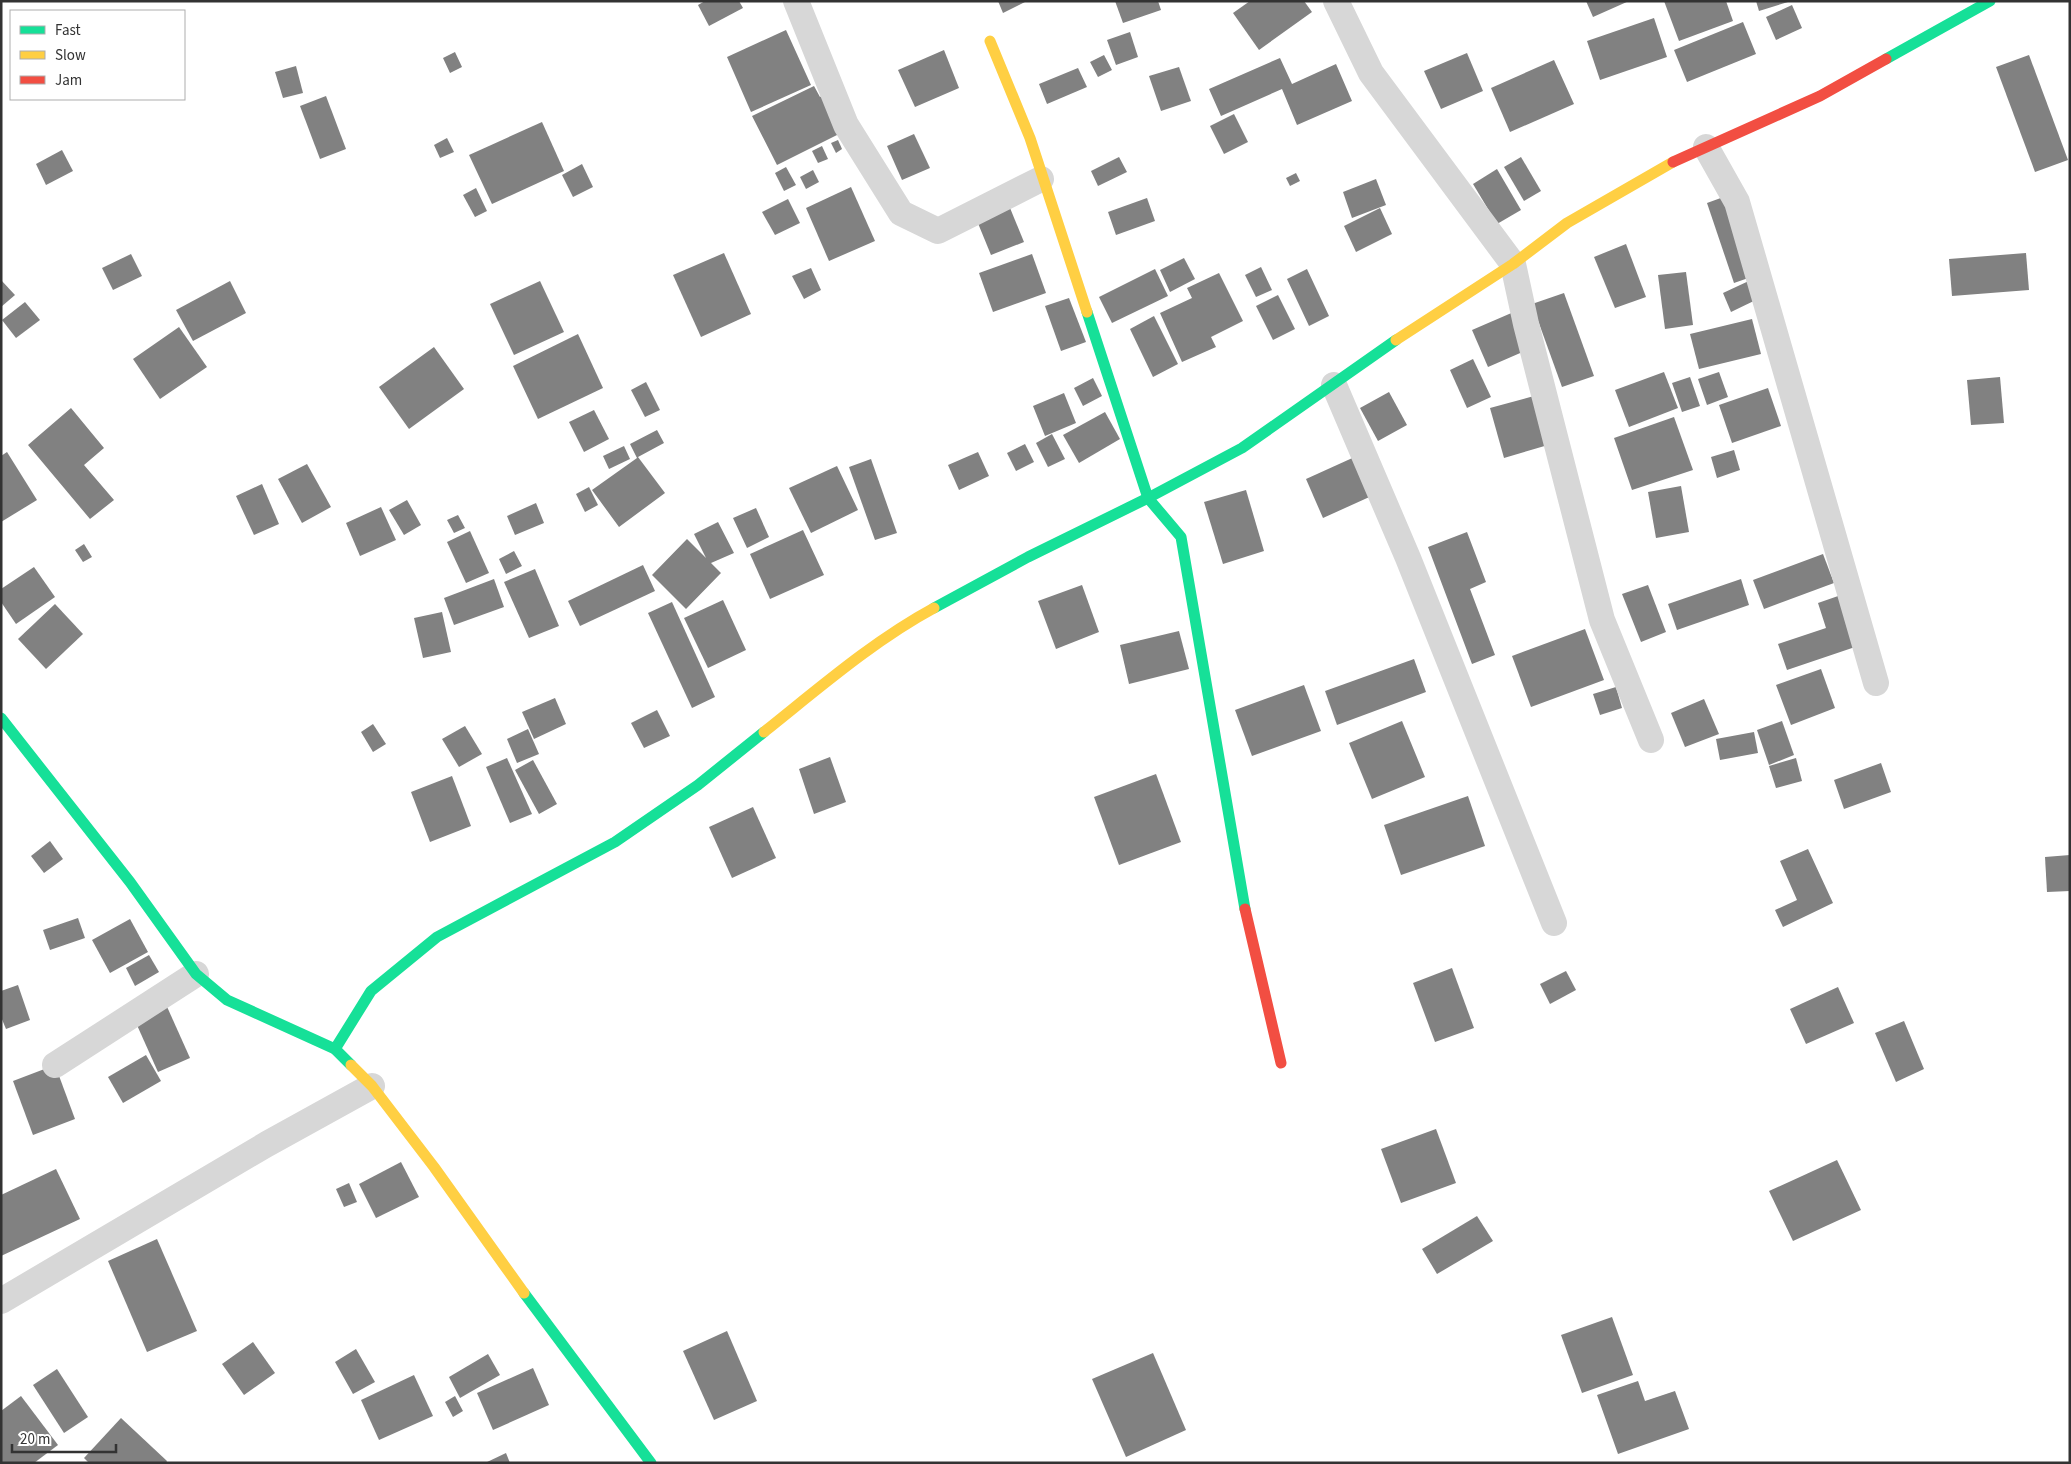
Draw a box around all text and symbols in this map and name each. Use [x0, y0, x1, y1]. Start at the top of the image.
legend [10, 10, 185, 100]
text: Fast [55, 20, 81, 41]
text: Slow [55, 45, 86, 66]
text: Jam [55, 70, 82, 91]
scale bar [12, 1422, 116, 1454]
text: 20 m [20, 1429, 50, 1450]

